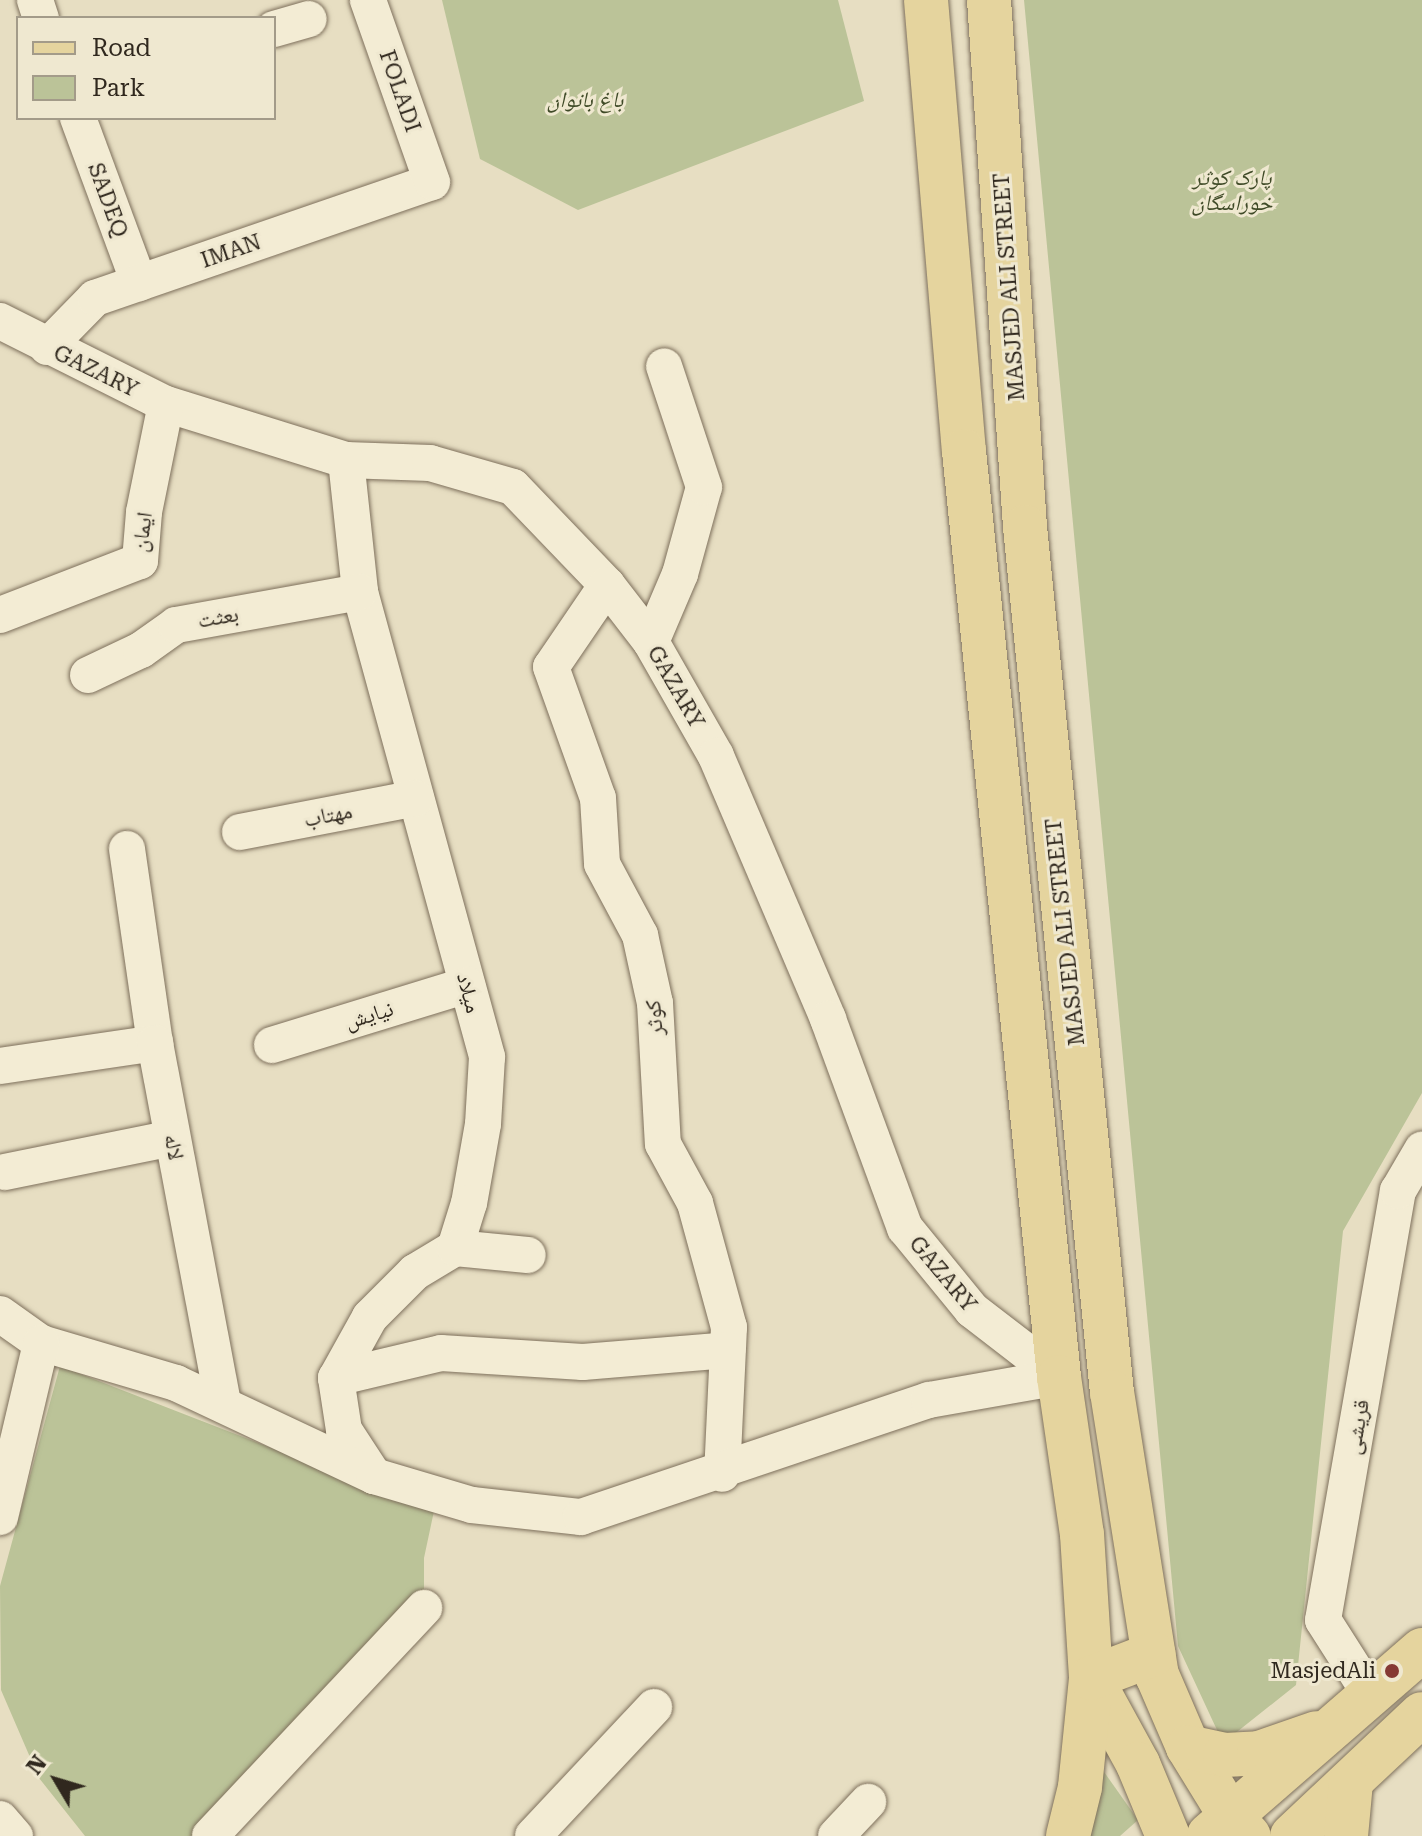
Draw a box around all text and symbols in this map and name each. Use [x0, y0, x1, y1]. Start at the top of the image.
legend [16, 16, 276, 120]
text: Road [92, 34, 151, 62]
street label: FOLADI [374, 47, 426, 135]
text: Park [92, 74, 145, 102]
park label: باغ بانوان [547, 87, 623, 113]
street label: SADEQ [82, 159, 134, 241]
park label: پارک کوثر خوراسگان [1191, 164, 1273, 216]
street label: MASJED ALI STREET [988, 172, 1030, 402]
street label: IMAN [197, 228, 265, 274]
street label: GAZARY [49, 339, 143, 403]
street label: ایمان [126, 510, 158, 554]
street label: بعثت [195, 600, 241, 634]
street label: GAZARY [642, 641, 710, 733]
street label: مهتاب [301, 797, 355, 833]
street label: MASJED ALI STREET [1040, 817, 1090, 1047]
street label: میلاد [451, 970, 487, 1016]
street label: نیایش [341, 995, 397, 1035]
street label: کوثر [639, 999, 669, 1037]
street label: لاله [159, 1132, 189, 1162]
street label: GAZARY [904, 1231, 982, 1317]
street label: قریشی [1339, 1397, 1375, 1457]
place label: MasjedAli [1271, 1658, 1376, 1684]
marker: MasjedAli [1383, 1662, 1401, 1680]
north arrow [16, 1740, 96, 1820]
text: N [22, 1751, 52, 1779]

